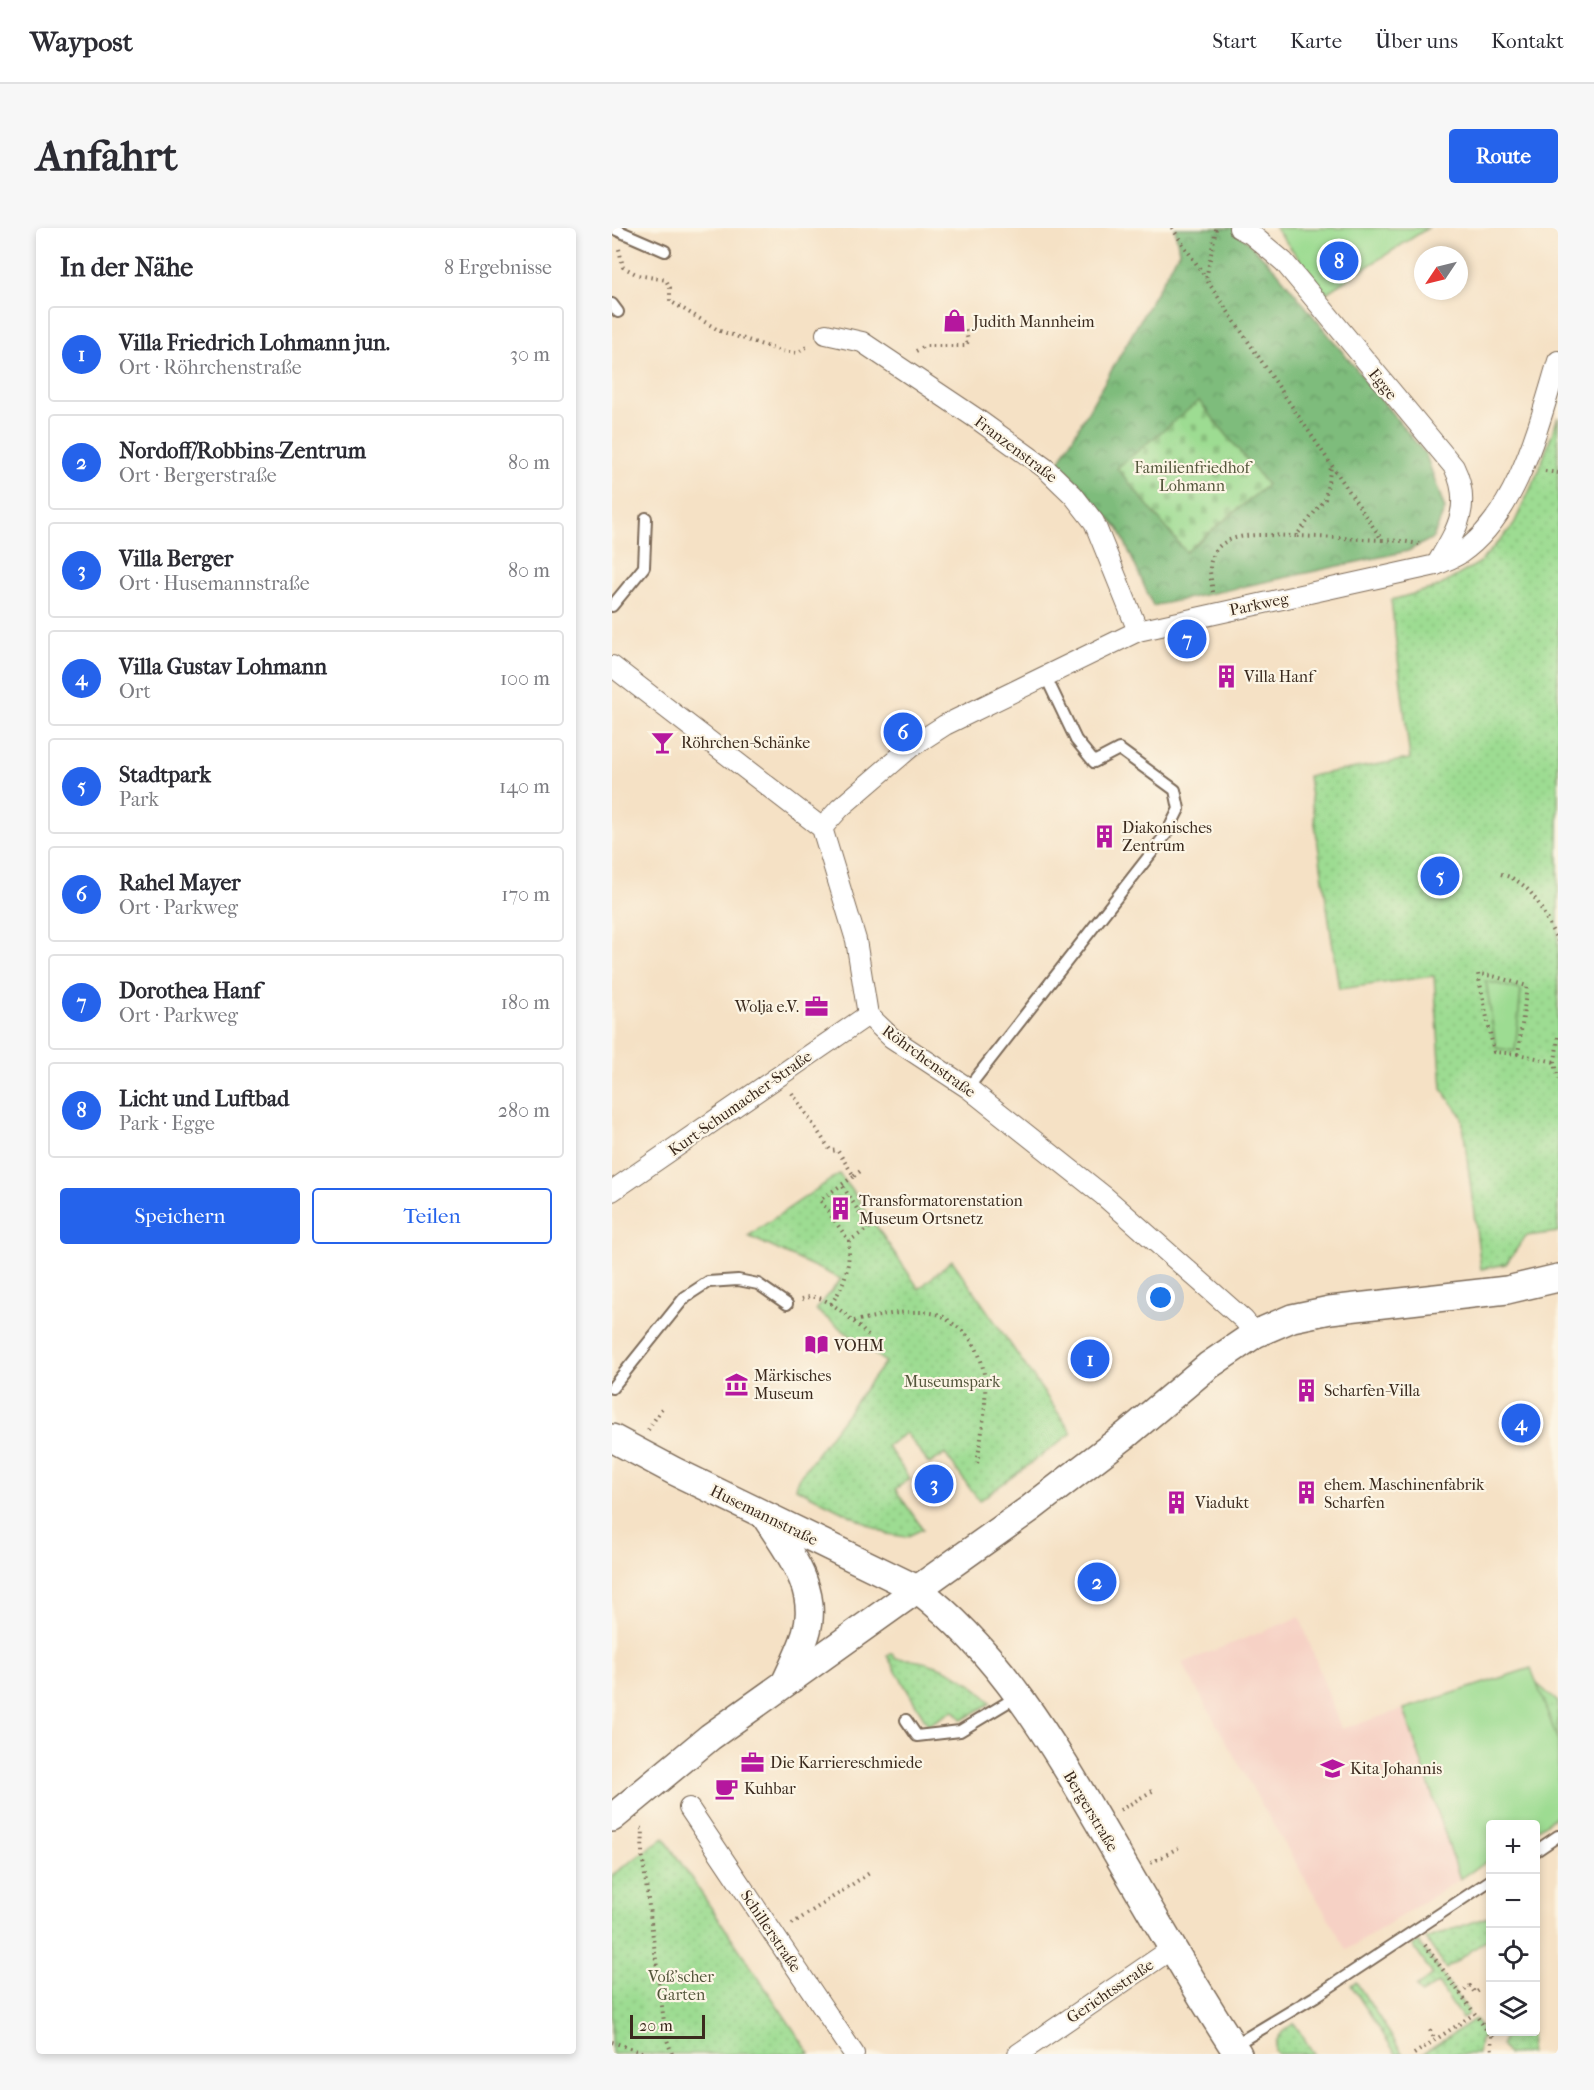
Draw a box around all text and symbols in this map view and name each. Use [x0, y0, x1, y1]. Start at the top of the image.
text: Waypost [30, 25, 133, 58]
text: Start [1212, 29, 1257, 53]
text: Karte [1290, 29, 1342, 53]
text: Über uns [1375, 29, 1458, 53]
text: Kontakt [1491, 29, 1564, 53]
button: Route [1449, 129, 1558, 183]
text: Anfahrt [36, 132, 178, 181]
pin: 8 [1320, 238, 1358, 284]
north arrow [1414, 246, 1468, 300]
text: In der Nähe [60, 252, 193, 283]
text: 8 Ergebnisse [444, 256, 552, 279]
shop icon: Judith Mannheim [942, 308, 968, 334]
place label: Judith Mannheim [971, 312, 1095, 331]
text: Villa Friedrich Lohmann jun. [119, 330, 390, 356]
text: 1 [78, 343, 85, 366]
text: 30 m [510, 343, 550, 366]
text: Ort · Röhrchenstraße [119, 356, 302, 379]
street label: Egge [1365, 365, 1401, 404]
street label: Franzenstraße [971, 412, 1061, 486]
text: Nordoff/Robbins-Zentrum [119, 438, 366, 464]
text: 2 [76, 451, 87, 474]
text: 80 m [508, 451, 550, 474]
park label: Familienfriedhof Lohmann [1134, 458, 1254, 495]
text: Ort · Bergerstraße [119, 464, 277, 487]
text: Villa Berger [119, 546, 233, 572]
text: 3 [77, 559, 86, 582]
text: 80 m [508, 559, 550, 582]
text: Ort · Husemannstraße [119, 572, 310, 595]
street label: Parkweg [1228, 588, 1291, 620]
pin: 7 [1168, 616, 1206, 662]
text: Villa Gustav Lohmann [119, 654, 327, 680]
building icon: Villa Hanf [1213, 663, 1239, 689]
text: 4 [76, 667, 87, 690]
text: 100 m [500, 667, 550, 690]
place label: Villa Hanf [1243, 667, 1317, 686]
text: Ort [119, 680, 151, 703]
pin: 6 [884, 710, 922, 754]
bar icon: Röhrchen-Schänke [650, 729, 676, 755]
place label: Röhrchen-Schänke [681, 733, 810, 752]
text: Stadtpark [119, 762, 211, 788]
text: 5 [77, 775, 86, 798]
text: 140 m [499, 775, 550, 798]
text: Park [119, 788, 159, 811]
place label: Diakonisches Zentrum [1122, 818, 1212, 855]
building icon: Diakonisches Zentrum [1091, 823, 1117, 849]
pin: 5 [1420, 854, 1460, 898]
text: Rahel Mayer [119, 870, 241, 896]
text: 6 [76, 883, 87, 906]
text: 170 m [501, 883, 550, 906]
text: Ort · Parkweg [119, 896, 238, 919]
text: Dorothea Hanf [119, 978, 261, 1004]
text: 7 [77, 991, 86, 1014]
text: 180 m [501, 991, 550, 1014]
office icon: Wolja e.V. [804, 993, 830, 1019]
place label: Wolja e.V. [734, 997, 799, 1016]
text: Ort · Parkweg [119, 1004, 238, 1027]
street label: Röhrchenstraße [879, 1021, 979, 1101]
street label: Kurt-Schumacher-Straße [665, 1046, 815, 1160]
text: Licht und Luftbad [119, 1086, 289, 1112]
text: 8 [76, 1099, 87, 1122]
text: 280 m [498, 1099, 550, 1122]
text: Park · Egge [119, 1112, 215, 1135]
button: Speichern [60, 1188, 300, 1244]
button: Teilen [312, 1188, 552, 1244]
place label: Transformatorenstation Museum Ortsnetz [859, 1191, 1024, 1228]
building icon: Transformatorenstation Museum Ortsnetz [828, 1196, 854, 1222]
your location [1146, 1283, 1175, 1312]
library icon: VOHM [803, 1332, 829, 1358]
place label: VOHM [833, 1336, 884, 1355]
pin: 1 [1070, 1336, 1110, 1382]
place label: Märkisches Museum [754, 1366, 831, 1403]
museum icon: Märkisches Museum [723, 1371, 749, 1397]
park label: Museumspark [904, 1372, 1001, 1391]
building icon: Scharfen-Villa [1293, 1377, 1319, 1403]
place label: Scharfen-Villa [1324, 1381, 1421, 1400]
pin: 4 [1502, 1400, 1540, 1446]
pin: 3 [914, 1462, 954, 1506]
place label: ehem. Maschinenfabrik Scharfen [1324, 1475, 1485, 1512]
building icon: ehem. Maschinenfabrik Scharfen [1293, 1480, 1319, 1506]
street label: Husemannstraße [707, 1481, 821, 1549]
building icon: Viadukt [1164, 1489, 1190, 1515]
place label: Viadukt [1194, 1493, 1249, 1512]
pin: 2 [1078, 1560, 1116, 1604]
office icon: Die Karriereschmiede [739, 1749, 765, 1775]
place label: Die Karriereschmiede [770, 1753, 923, 1772]
school or university icon: Kita Johannis [1319, 1755, 1345, 1781]
place label: Kita Johannis [1350, 1759, 1442, 1778]
street label: Bergerstraße [1059, 1767, 1123, 1855]
cafe icon: Kuhbar [713, 1775, 739, 1801]
place label: Kuhbar [744, 1779, 796, 1798]
map controls [1486, 1820, 1540, 2036]
button: + [1486, 1820, 1540, 1874]
button: − [1486, 1874, 1540, 1928]
street label: Schillerstraße [737, 1886, 805, 1976]
button: locate [1486, 1928, 1540, 1982]
street label: Gerichtsstraße [1063, 1955, 1157, 2027]
park label: Voß’scher Garten [647, 1967, 714, 2004]
button: layers [1486, 1982, 1540, 2036]
scale bar [630, 2012, 705, 2040]
text: 20 m [639, 2016, 673, 2035]

